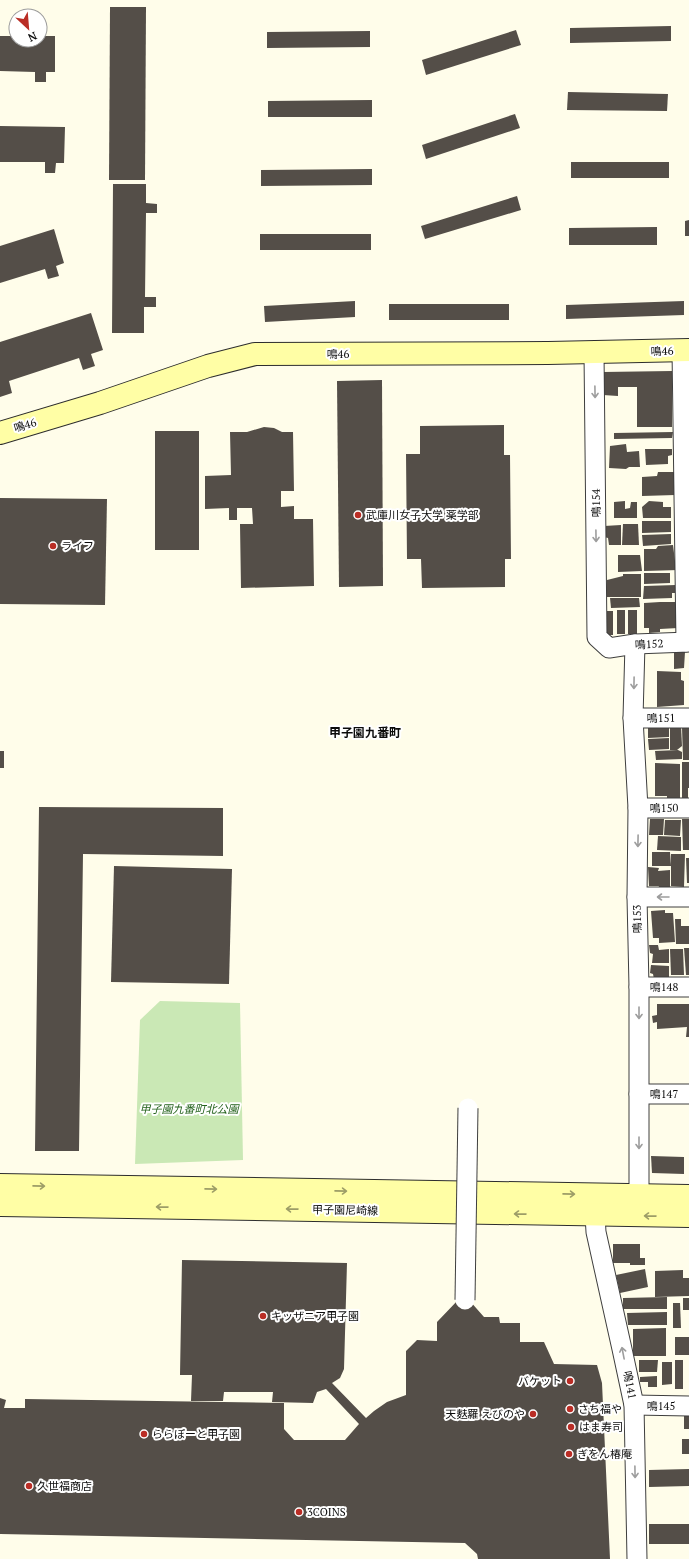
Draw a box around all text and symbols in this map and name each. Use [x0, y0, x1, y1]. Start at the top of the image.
north arrow [8, 8, 48, 48]
text: N [25, 29, 39, 45]
street label: 鳴46 [650, 344, 674, 358]
street label: 鳴46 [327, 347, 349, 361]
one-way arrow [591, 385, 599, 398]
street label: 鳴46 [12, 415, 38, 435]
street label: 鳴154 [589, 488, 603, 517]
place label: 武庫川女子大学 薬学部 [366, 508, 479, 522]
marker: 武庫川女子大学 薬学部 [353, 510, 363, 520]
one-way arrow [592, 529, 600, 542]
place label: ライフ [61, 539, 94, 553]
marker: ライフ [48, 541, 58, 551]
street label: 鳴152 [634, 636, 664, 652]
one-way arrow [630, 676, 638, 689]
street label: 鳴151 [647, 711, 675, 725]
district label: 甲子園九番町 [329, 725, 401, 740]
street label: 鳴150 [650, 801, 679, 815]
one-way arrow [634, 834, 642, 847]
one-way arrow [657, 893, 670, 901]
street label: 鳴153 [630, 904, 644, 933]
street label: 鳴148 [650, 980, 678, 994]
one-way arrow [635, 1006, 643, 1019]
street label: 鳴147 [650, 1087, 678, 1101]
park label: 甲子園九番町北公園 [140, 1102, 240, 1116]
one-way arrow [635, 1136, 643, 1149]
one-way arrow [32, 1182, 45, 1190]
one-way arrow [204, 1185, 217, 1193]
one-way arrow [334, 1187, 347, 1195]
one-way arrow [562, 1190, 575, 1198]
street label: 甲子園尼崎線 [312, 1202, 378, 1218]
one-way arrow [156, 1203, 169, 1211]
one-way arrow [286, 1205, 299, 1213]
one-way arrow [514, 1210, 527, 1218]
one-way arrow [644, 1212, 657, 1219]
place label: キッザニア甲子園 [271, 1309, 359, 1323]
marker: キッザニア甲子園 [258, 1311, 268, 1321]
one-way arrow [619, 1347, 627, 1360]
street label: 鳴141 [620, 1370, 640, 1400]
place label: バケット [518, 1374, 562, 1388]
marker: バケット [565, 1376, 575, 1386]
street label: 鳴145 [647, 1399, 675, 1413]
place label: さち福や [578, 1402, 622, 1416]
marker: さち福や [565, 1404, 575, 1414]
place label: 天麩羅 えびのや [445, 1407, 525, 1421]
marker: 天麩羅 えびのや [528, 1409, 538, 1419]
place label: はま寿司 [579, 1420, 623, 1434]
marker: はま寿司 [566, 1422, 576, 1432]
place label: ららぽーと甲子園 [152, 1427, 240, 1441]
marker: ららぽーと甲子園 [139, 1429, 149, 1439]
place label: ぎをん椿庵 [577, 1447, 632, 1461]
marker: ぎをん椿庵 [564, 1449, 574, 1459]
one-way arrow [631, 1465, 639, 1478]
place label: 久世福商店 [37, 1479, 92, 1493]
marker: 久世福商店 [24, 1481, 34, 1491]
place label: 3COINS [307, 1505, 346, 1519]
marker: 3COINS [294, 1507, 304, 1517]

